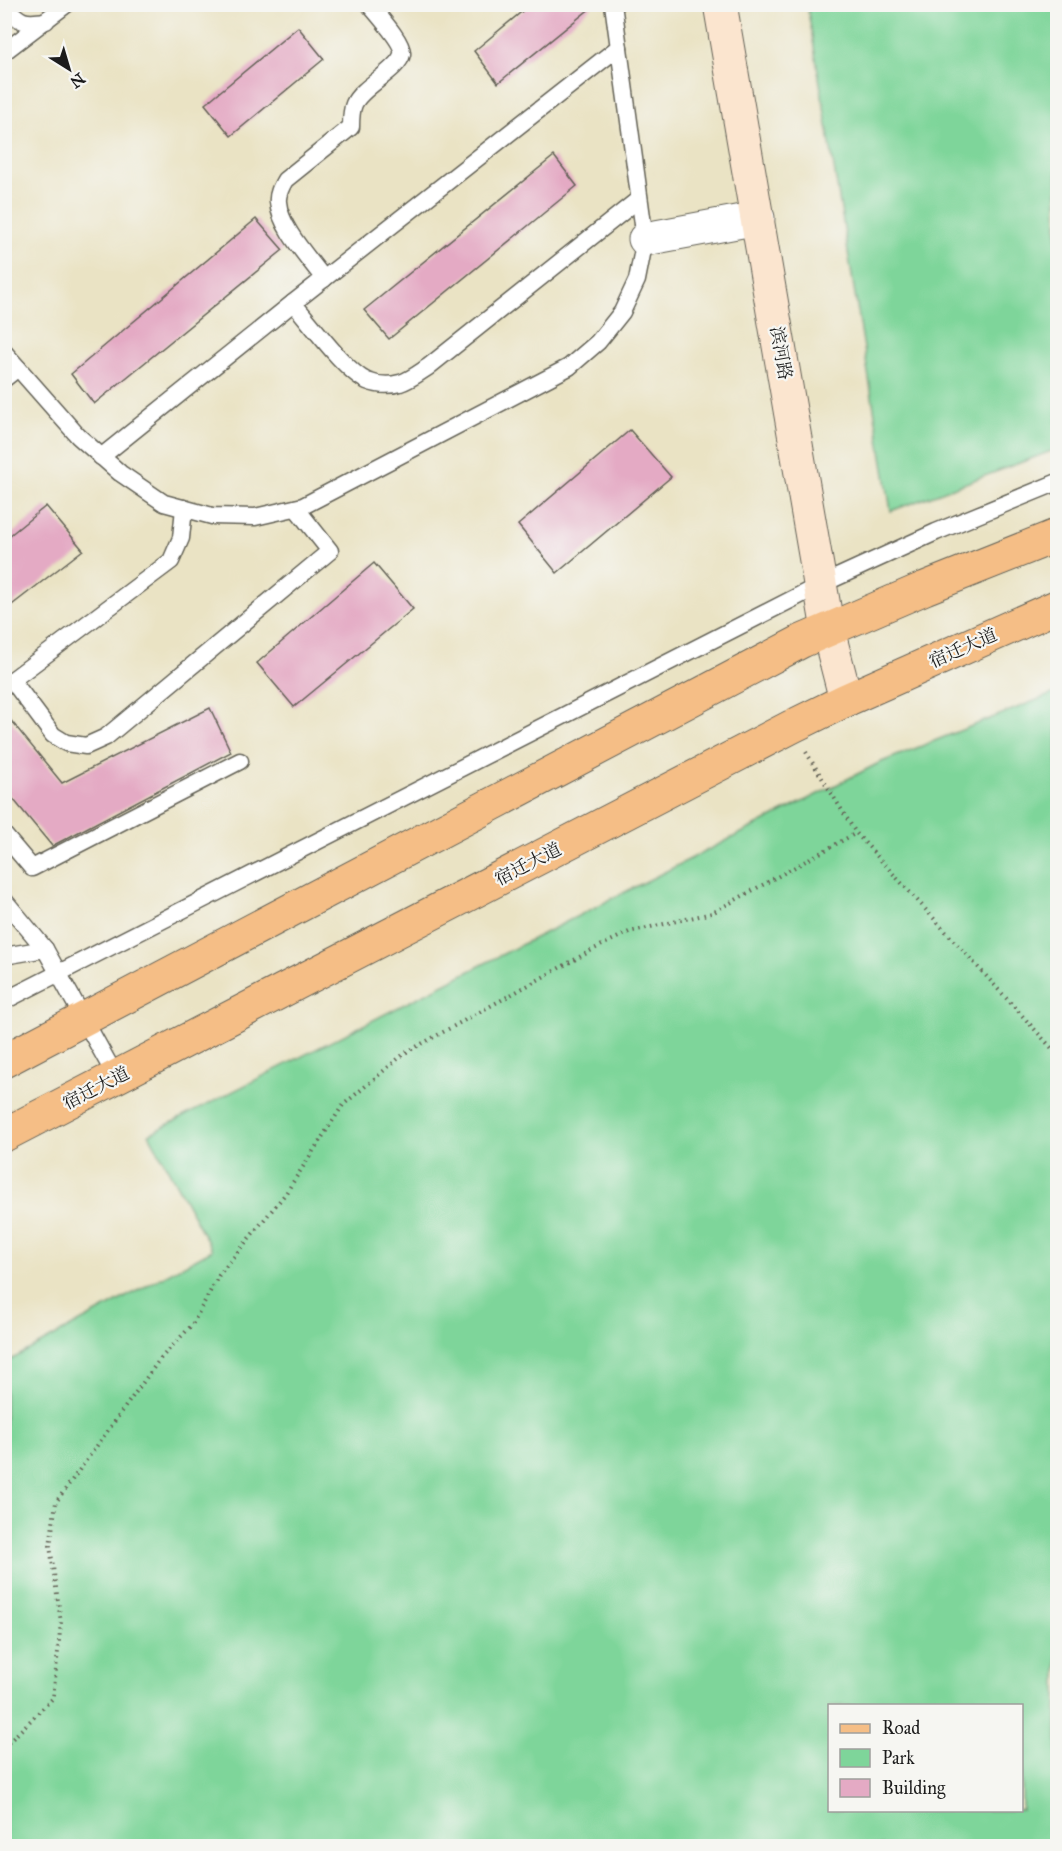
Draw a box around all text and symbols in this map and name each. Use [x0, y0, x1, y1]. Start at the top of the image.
north arrow [39, 39, 99, 99]
text: N [66, 69, 89, 93]
street label: 滨河路 [765, 325, 797, 381]
street label: 宿迁大道 [926, 623, 1000, 673]
street label: 宿迁大道 [491, 838, 565, 890]
street label: 宿迁大道 [59, 1062, 133, 1114]
legend [828, 1704, 1023, 1812]
text: Road [882, 1717, 920, 1739]
text: Park [882, 1747, 915, 1769]
text: Building [882, 1777, 946, 1800]

